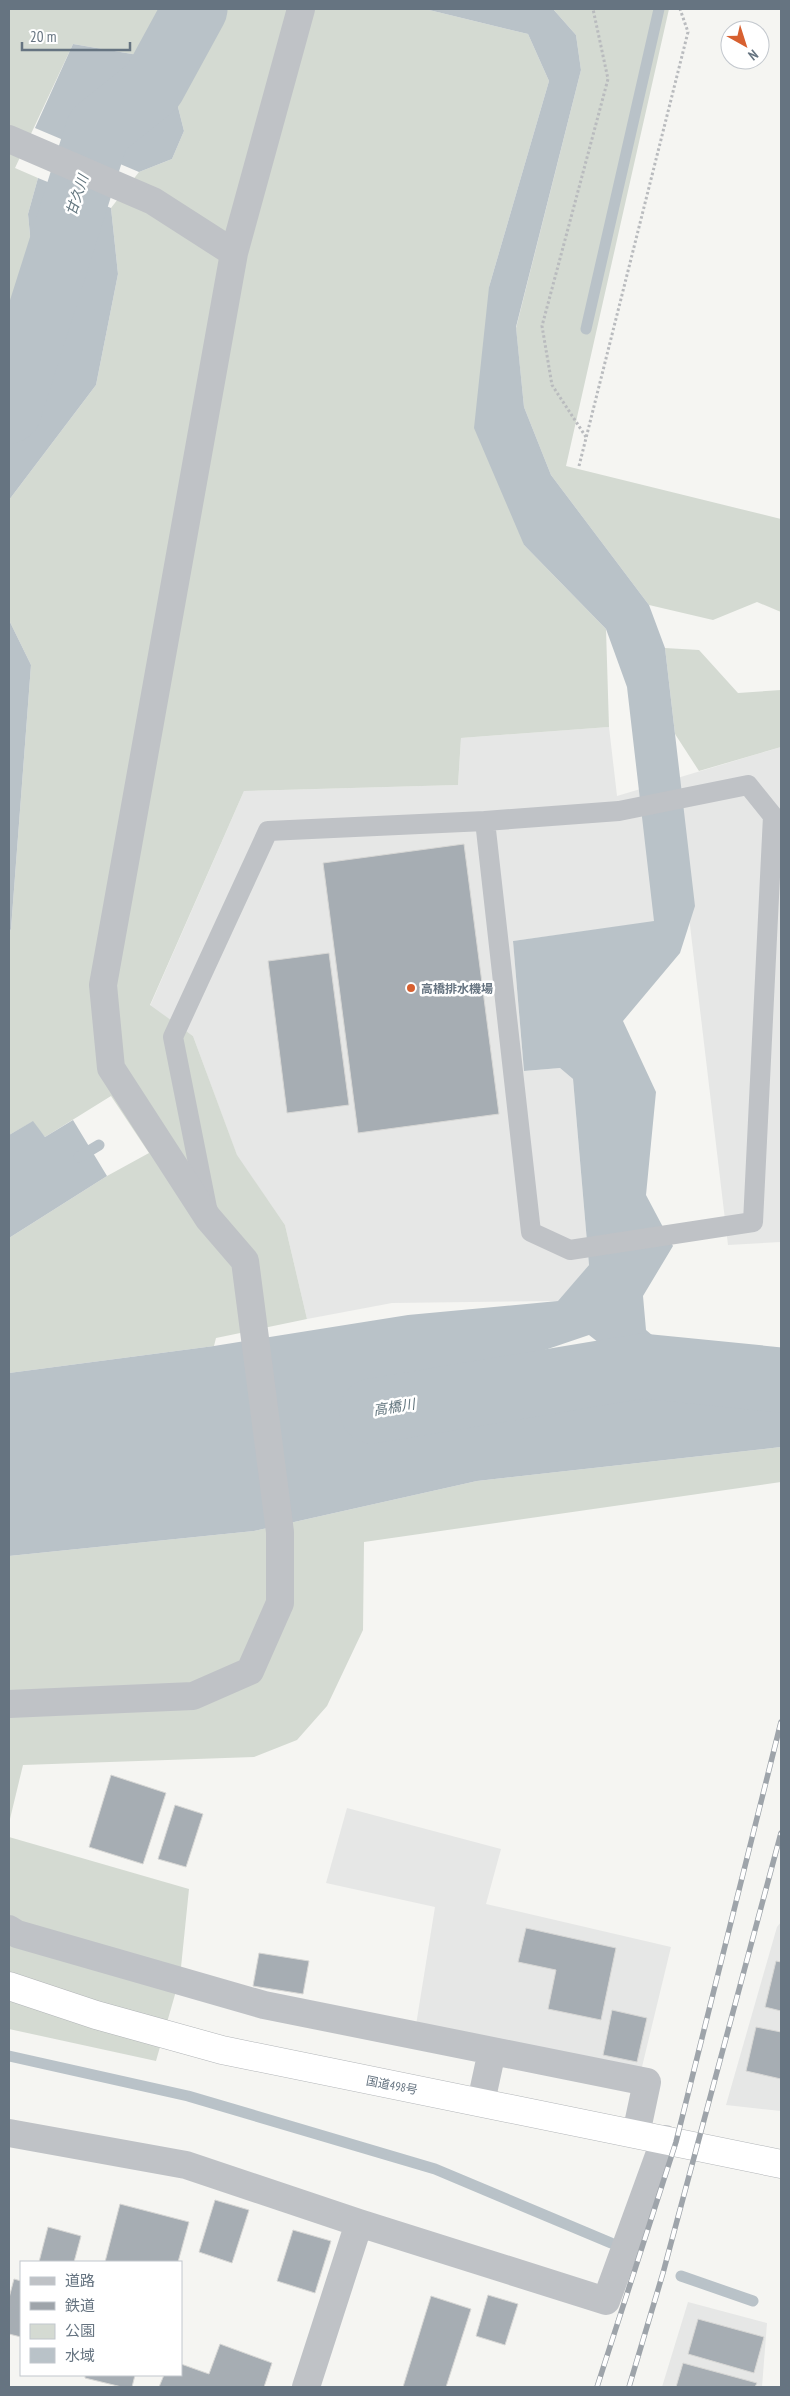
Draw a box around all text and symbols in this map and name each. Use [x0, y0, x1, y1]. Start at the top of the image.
scale bar [22, 20, 130, 52]
north arrow [720, 20, 770, 70]
text: 20 m [30, 27, 56, 46]
text: N [745, 46, 762, 64]
water label: 甘久川 [62, 170, 93, 218]
place label: 高橋排水機場 [421, 981, 493, 996]
marker: 高橋排水機場 [405, 982, 417, 994]
water label: 高橋川 [372, 1395, 418, 1419]
street label: 国道498号 [365, 2073, 419, 2097]
legend [20, 2261, 182, 2376]
text: 道路 [65, 2271, 95, 2290]
text: 鉄道 [65, 2296, 95, 2315]
text: 公園 [65, 2321, 95, 2340]
text: 水域 [65, 2346, 95, 2365]

